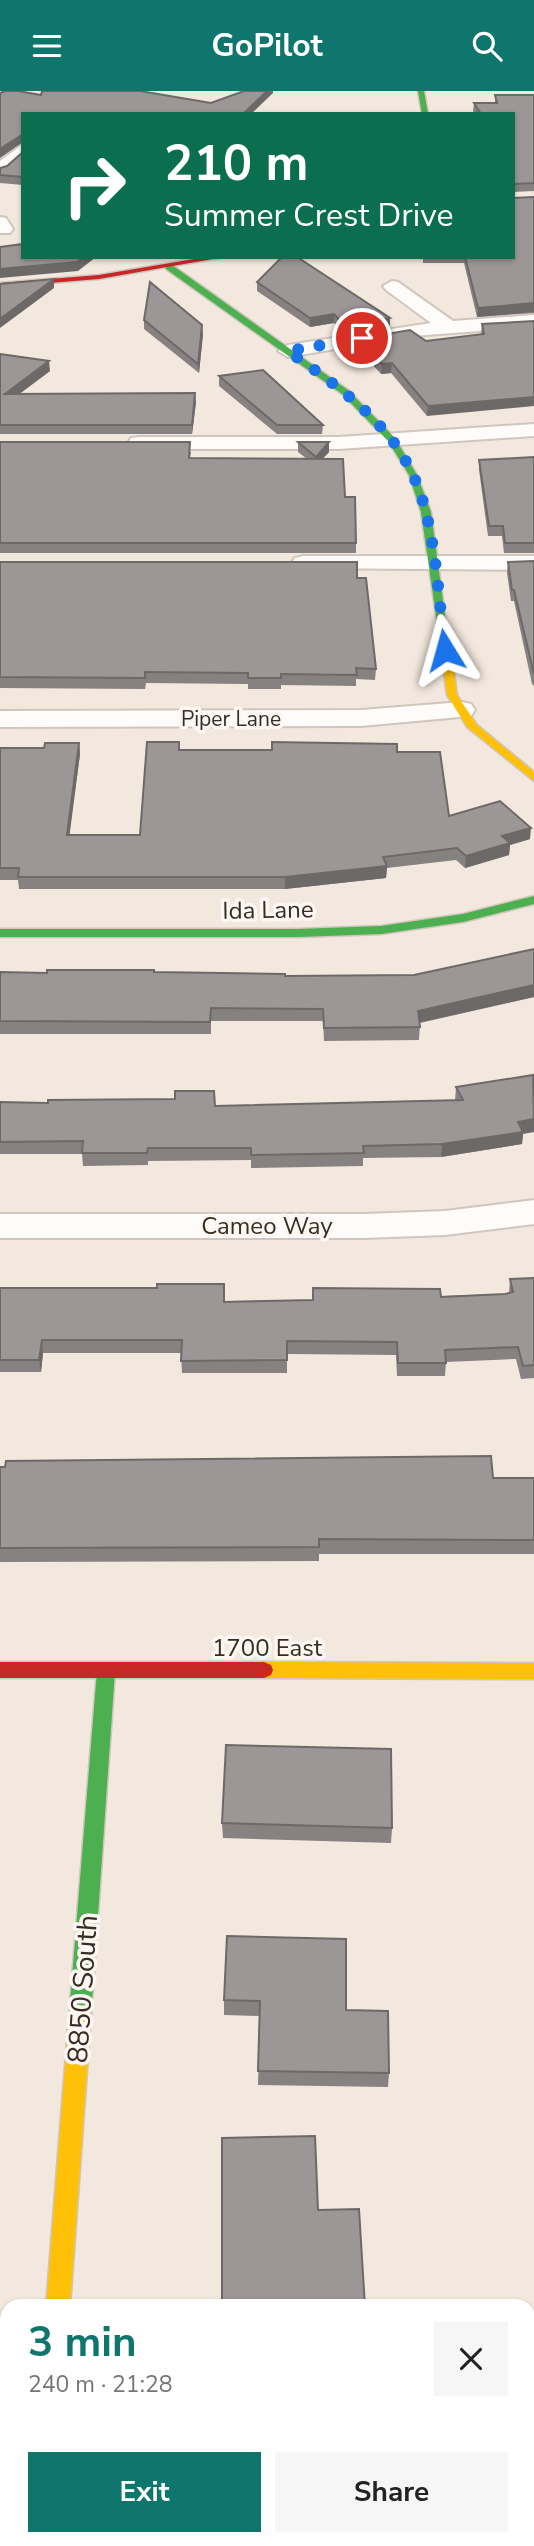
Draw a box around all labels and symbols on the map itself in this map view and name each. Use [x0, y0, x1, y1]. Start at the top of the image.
pin [332, 308, 392, 368]
position arrow [408, 613, 482, 687]
street label: Piper Lane [181, 705, 281, 733]
street label: Ida Lane [222, 893, 314, 927]
street label: Cameo Way [201, 1210, 333, 1242]
street label: 1700 East [212, 1632, 323, 1664]
street label: 8850 South [59, 1914, 107, 2065]

